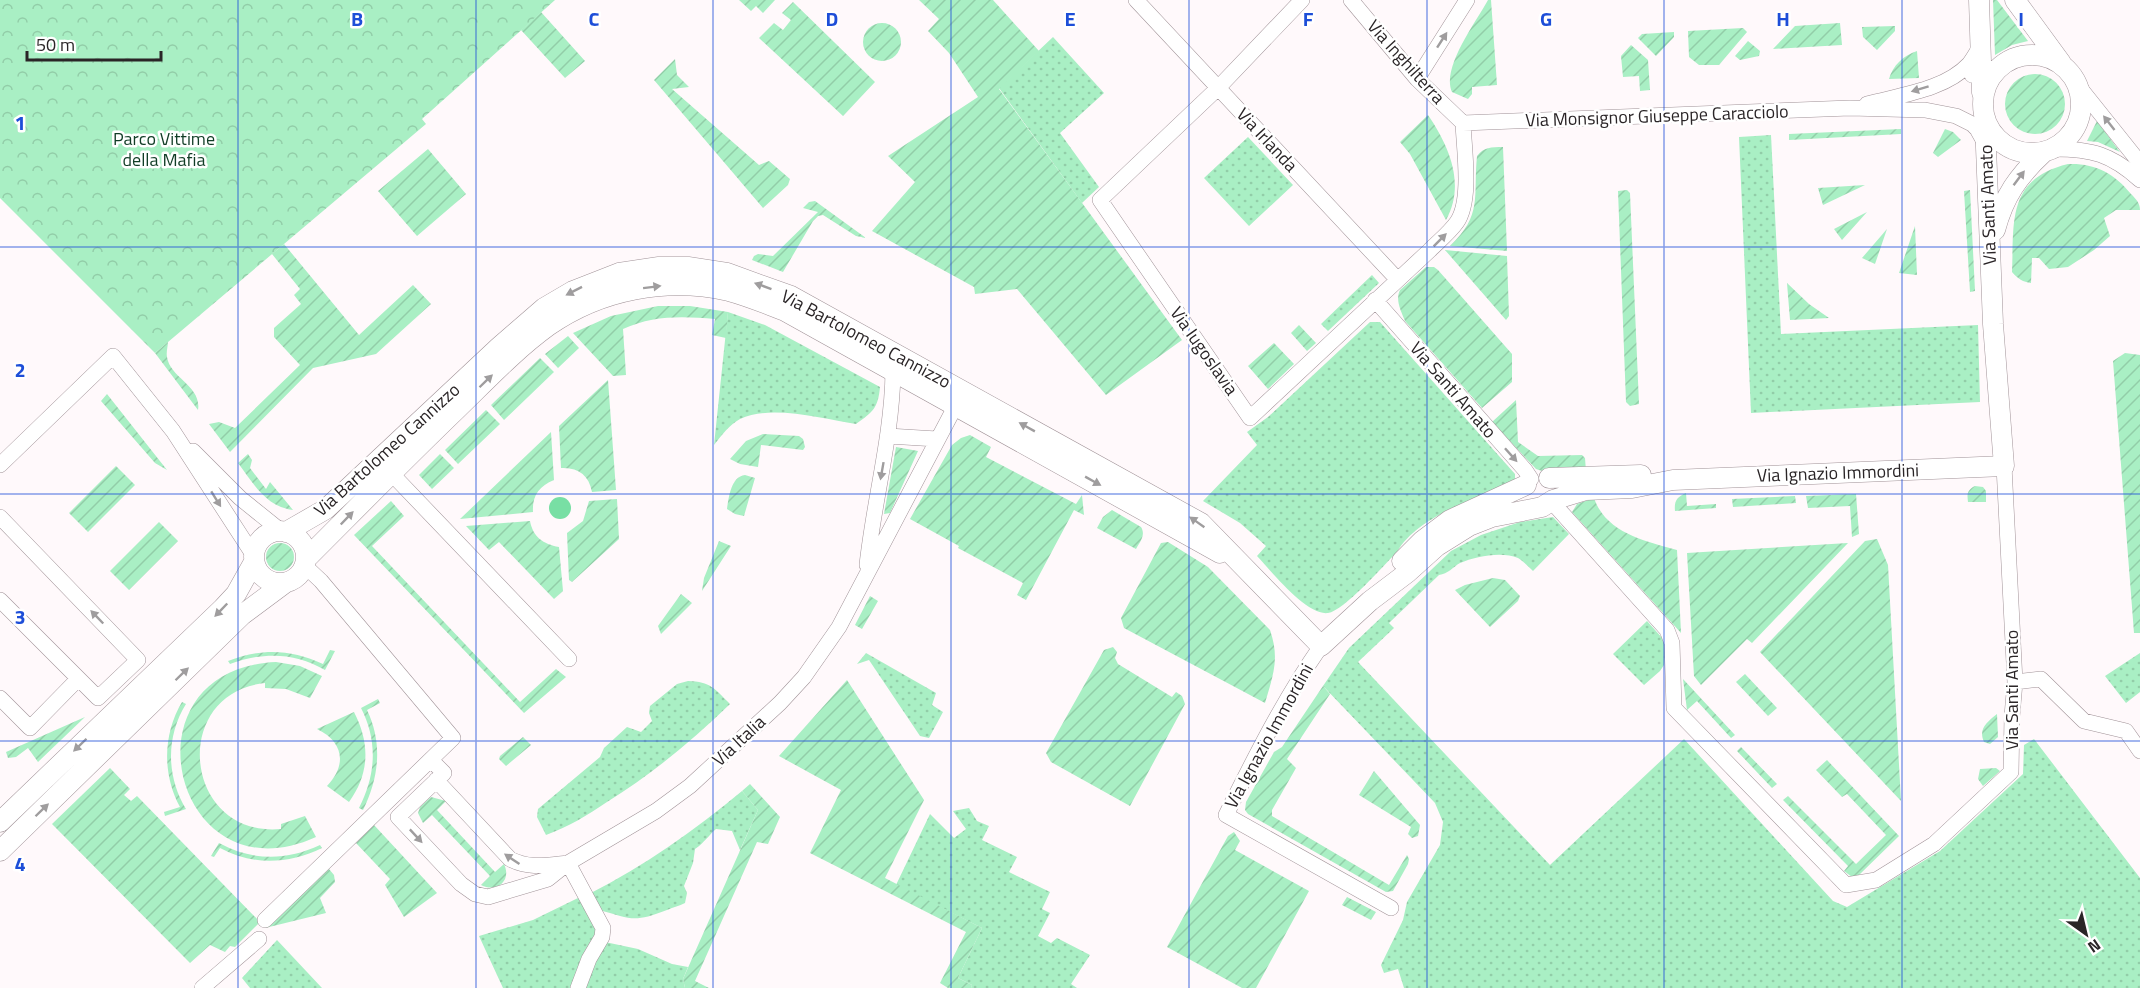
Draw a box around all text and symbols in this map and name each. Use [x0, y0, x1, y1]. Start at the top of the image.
text: B [351, 3, 363, 34]
text: C [589, 3, 600, 34]
text: D [826, 3, 838, 34]
text: E [1064, 3, 1076, 34]
text: F [1303, 3, 1314, 34]
text: G [1540, 3, 1552, 34]
text: H [1776, 3, 1790, 34]
text: I [2018, 3, 2024, 34]
street label: Via Inghilterra [1361, 13, 1452, 110]
scale bar [27, 24, 160, 62]
text: 50 m [36, 31, 75, 58]
one-way arrow [1437, 32, 1448, 48]
one-way arrow [1911, 85, 1929, 94]
street label: Via Monsignor Giuseppe Caracciolo [1525, 97, 1789, 134]
street label: Via Irlanda [1230, 101, 1304, 178]
text: 1 [14, 107, 26, 138]
one-way arrow [2103, 115, 2115, 130]
park label: Parco Vittime della Mafia [113, 125, 215, 173]
street label: Via Santi Amato [1972, 144, 2003, 266]
one-way arrow [2013, 171, 2025, 187]
one-way arrow [1433, 233, 1447, 247]
one-way arrow [754, 280, 772, 290]
one-way arrow [643, 282, 662, 292]
street label: Via Bartolomeo Cannizzo [777, 282, 956, 395]
one-way arrow [566, 286, 583, 295]
street label: Via Iugoslavia [1164, 301, 1245, 401]
street label: Via Santi Amato [1404, 335, 1503, 444]
text: 2 [14, 354, 26, 385]
one-way arrow [479, 374, 493, 388]
street label: Via Bartolomeo Cannizzo [308, 376, 466, 523]
one-way arrow [1018, 422, 1035, 432]
one-way arrow [1503, 448, 1517, 462]
street label: Via Ignazio Immordini [1756, 456, 1920, 489]
one-way arrow [877, 462, 886, 481]
one-way arrow [1085, 476, 1102, 486]
one-way arrow [210, 491, 221, 507]
one-way arrow [340, 511, 354, 525]
one-way arrow [1190, 516, 1206, 528]
text: 3 [14, 601, 26, 632]
one-way arrow [214, 602, 228, 617]
one-way arrow [91, 611, 105, 625]
street label: Via Santi Amato [1998, 630, 2025, 750]
street label: Via Ignazio Immordini [1217, 658, 1320, 813]
one-way arrow [174, 667, 188, 681]
street label: Via Italia [706, 709, 771, 772]
one-way arrow [74, 737, 88, 751]
one-way arrow [34, 803, 48, 817]
one-way arrow [409, 828, 422, 843]
text: 4 [14, 848, 26, 879]
one-way arrow [504, 853, 521, 864]
north arrow [2056, 904, 2116, 964]
text: N [2083, 933, 2106, 959]

